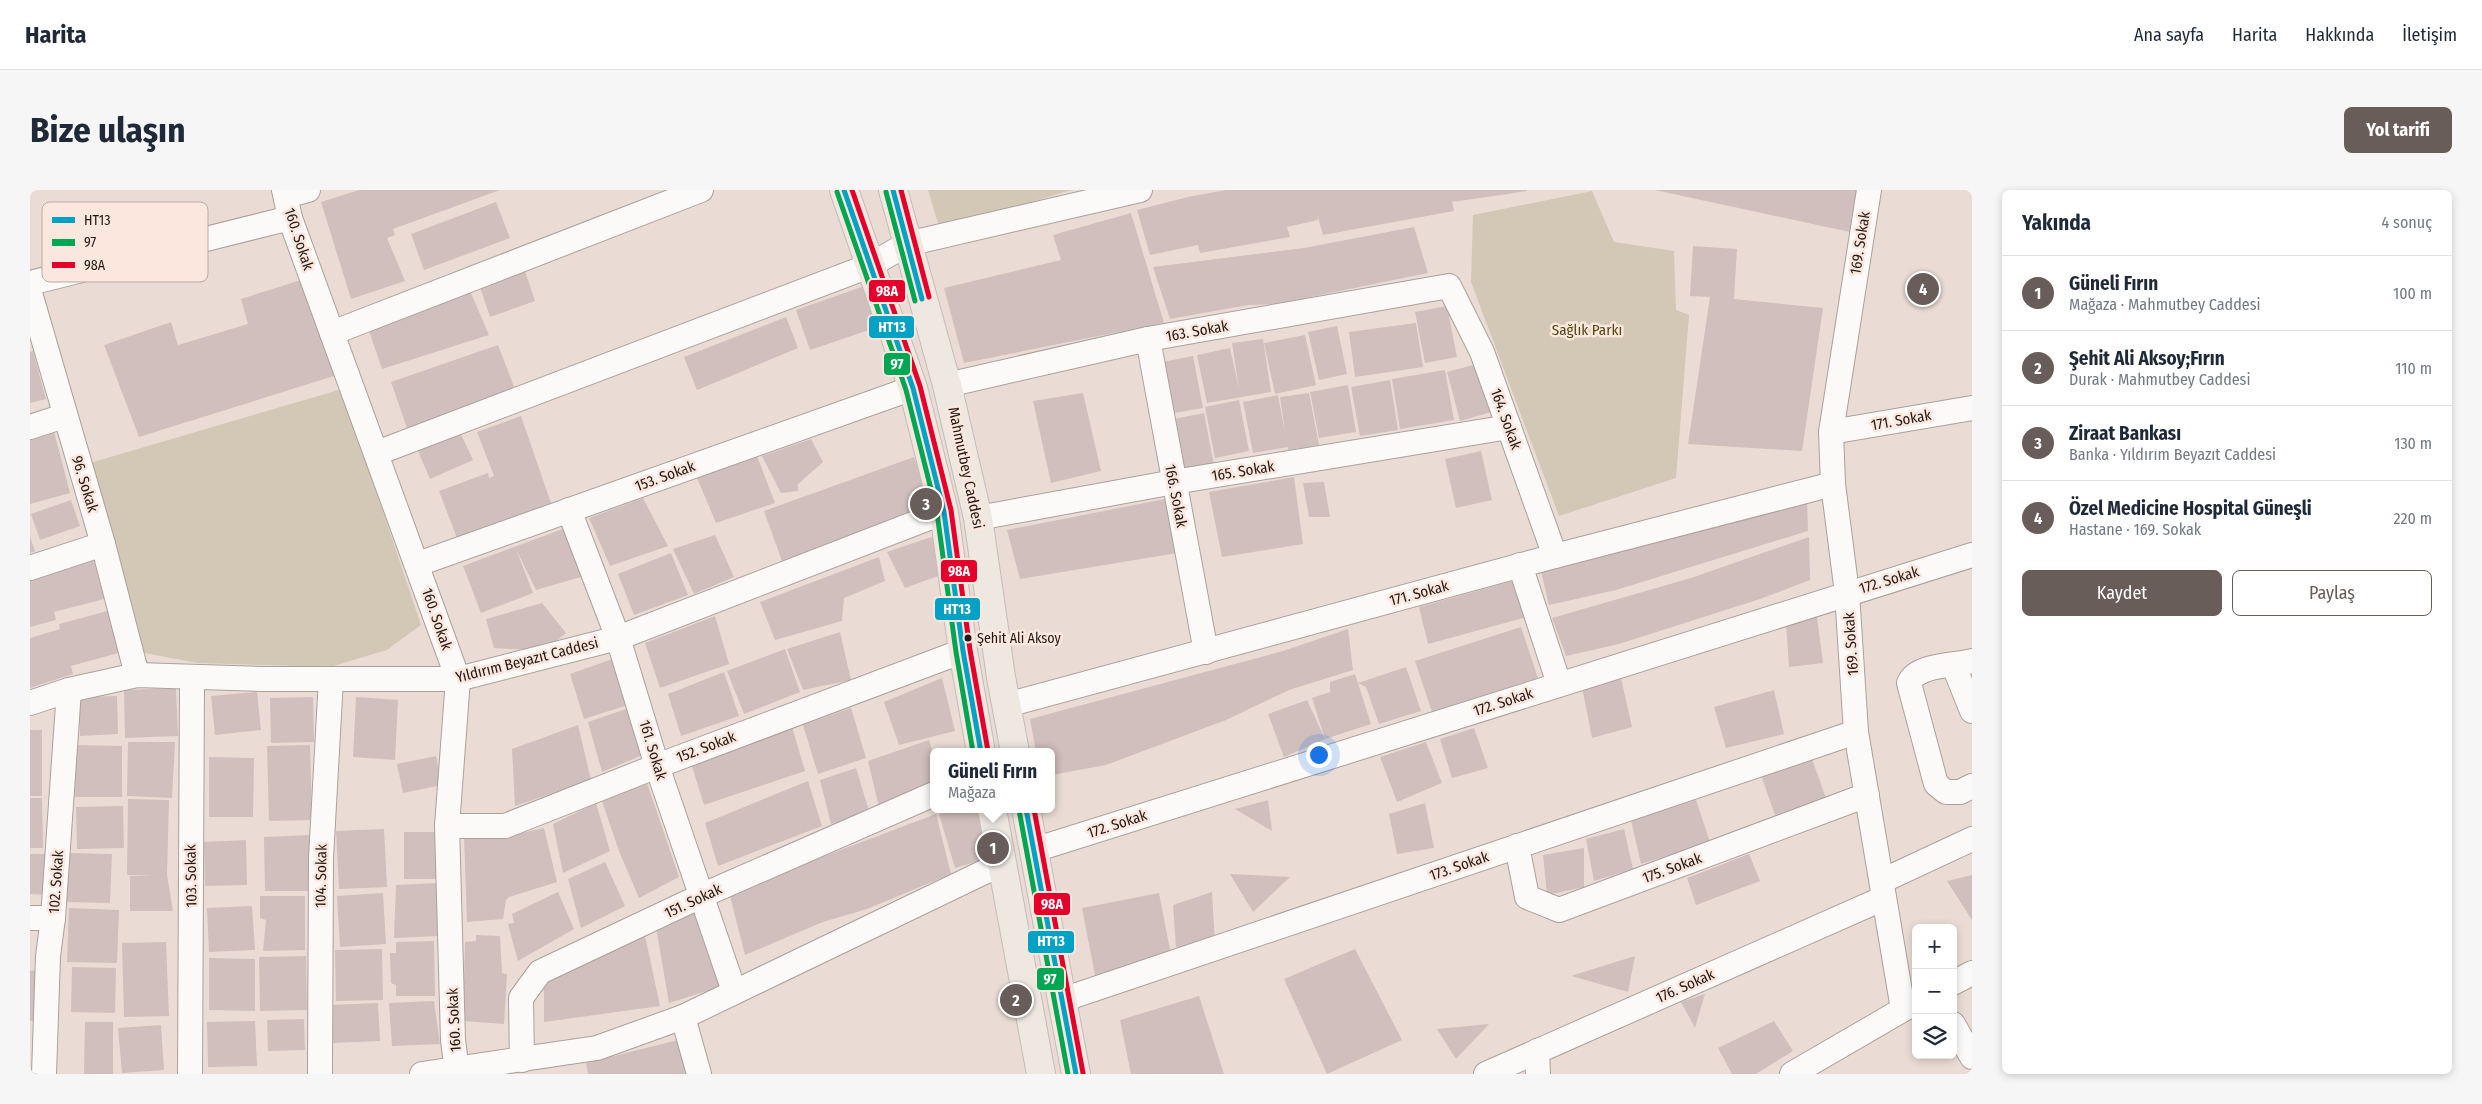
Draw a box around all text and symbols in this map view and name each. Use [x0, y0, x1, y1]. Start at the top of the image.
text: Harita [25, 21, 87, 49]
text: Ana sayfa [2134, 24, 2204, 46]
text: Harita [2232, 24, 2277, 46]
text: Hakkında [2305, 24, 2374, 46]
text: İletişim [2402, 24, 2457, 46]
button: Yol tarifi [2344, 107, 2452, 153]
text: Bize ulaşın [30, 109, 185, 151]
legend [42, 202, 208, 282]
street label: 160. Sokak [281, 206, 317, 272]
street label: 169. Sokak [1846, 210, 1874, 276]
text: Yakında [2022, 210, 2091, 236]
text: HT13 [84, 212, 111, 229]
text: 4 sonuç [2382, 213, 2432, 232]
text: 97 [84, 234, 97, 251]
text: 98A [84, 257, 106, 274]
pin: 4 [1907, 270, 1939, 308]
text: Güneli Fırın [2069, 272, 2158, 295]
line badge: 98A [868, 279, 906, 303]
text: 98A [876, 283, 899, 300]
text: 1 [2035, 284, 2041, 303]
text: 100 m [2393, 284, 2432, 303]
text: Mağaza · Mahmutbey Caddesi [2069, 295, 2261, 314]
line badge: HT13 [868, 315, 915, 339]
street label: 163. Sokak [1164, 317, 1230, 345]
text: HT13 [878, 319, 906, 336]
park label: Sağlık Parkı [1552, 321, 1622, 339]
text: Şehit Ali Aksoy;Fırın [2069, 347, 2225, 370]
line badge: 97 [883, 352, 911, 376]
text: 97 [890, 356, 904, 373]
text: 2 [2034, 359, 2042, 378]
text: 110 m [2395, 359, 2432, 378]
text: Durak · Mahmutbey Caddesi [2069, 370, 2251, 389]
street label: 164. Sokak [1487, 386, 1525, 452]
street label: Mahmutbey Caddesi [944, 405, 988, 531]
street label: 171. Sokak [1870, 406, 1932, 434]
text: Ziraat Bankası [2069, 422, 2181, 445]
text: 3 [2034, 434, 2042, 453]
text: 130 m [2394, 434, 2432, 453]
text: Banka · Yıldırım Beyazıt Caddesi [2069, 445, 2276, 464]
street label: 96. Sokak [68, 454, 102, 514]
street label: 153. Sokak [633, 457, 697, 495]
street label: 165. Sokak [1210, 457, 1276, 485]
street label: 166. Sokak [1161, 463, 1191, 529]
pin: 3 [910, 485, 942, 523]
text: Özel Medicine Hospital Güneşli [2069, 497, 2312, 520]
text: 4 [2034, 509, 2042, 528]
text: 220 m [2393, 509, 2432, 528]
text: Hastane · 169. Sokak [2069, 520, 2201, 539]
line badge: 98A [940, 559, 978, 583]
street label: 172. Sokak [1857, 562, 1921, 598]
text: 98A [948, 563, 971, 580]
button: Kaydet [2022, 570, 2222, 616]
button: Paylaş [2232, 570, 2432, 616]
street label: 171. Sokak [1387, 576, 1451, 610]
street label: 160. Sokak [418, 586, 456, 652]
line badge: HT13 [934, 597, 981, 621]
text: HT13 [943, 601, 971, 618]
street label: 169. Sokak [1840, 612, 1862, 676]
place label: Şehit Ali Aksoy [977, 630, 1062, 647]
marker: Şehit Ali Aksoy [963, 633, 973, 643]
street label: Yıldırım Beyazıt Caddesi [454, 634, 600, 686]
street label: 172. Sokak [1471, 684, 1535, 720]
street label: 161. Sokak [635, 718, 671, 782]
street label: 152. Sokak [674, 727, 738, 767]
your location [1306, 742, 1332, 768]
popup [930, 748, 1055, 813]
text: Güneli Fırın [948, 760, 1037, 783]
text: Mağaza [948, 783, 996, 802]
street label: 172. Sokak [1085, 806, 1149, 842]
pin: 1 [977, 829, 1009, 867]
street label: 103. Sokak [181, 844, 201, 908]
street label: 104. Sokak [311, 844, 331, 908]
street label: 173. Sokak [1427, 847, 1491, 885]
street label: 175. Sokak [1640, 849, 1704, 887]
street label: 102. Sokak [45, 850, 67, 914]
street label: 151. Sokak [662, 880, 724, 922]
line badge: 98A [1033, 892, 1071, 916]
text: 98A [1041, 896, 1064, 913]
map controls [1912, 924, 1957, 1059]
button: + [1912, 924, 1957, 969]
line badge: HT13 [1027, 930, 1075, 954]
text: HT13 [1037, 933, 1065, 950]
street label: 176. Sokak [1653, 965, 1717, 1007]
line badge: 97 [1036, 967, 1065, 991]
button: − [1912, 969, 1957, 1014]
text: 97 [1043, 971, 1057, 988]
pin: 2 [1000, 981, 1032, 1019]
street label: 160. Sokak [443, 987, 465, 1053]
button: layers [1912, 1014, 1957, 1059]

